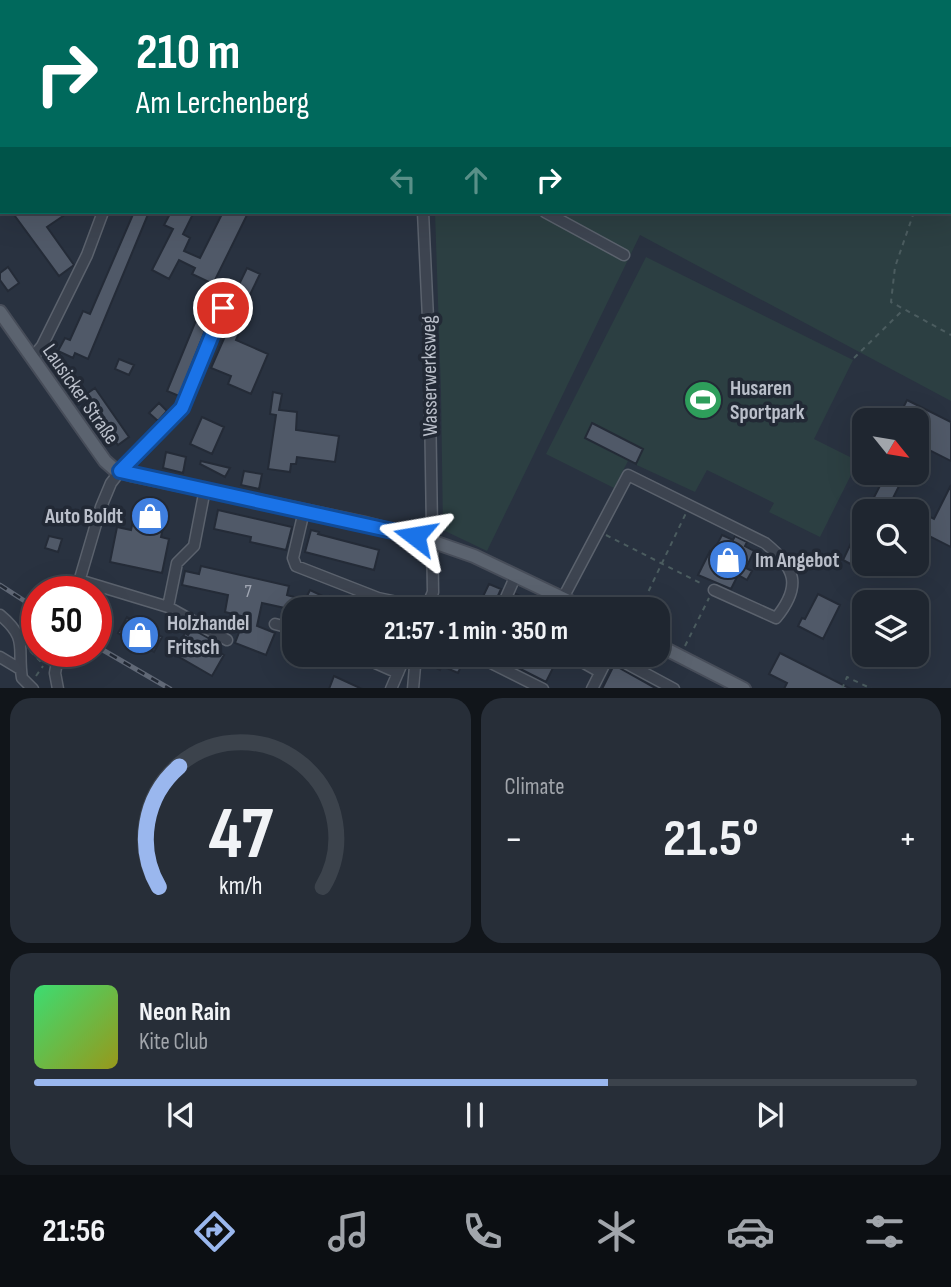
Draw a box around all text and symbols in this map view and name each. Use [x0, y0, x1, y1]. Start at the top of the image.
text: 210 m [136, 24, 240, 83]
icon: right [21, 28, 112, 119]
text: Am Lerchenberg [136, 84, 309, 123]
icon: left [384, 161, 422, 199]
icon: ahead [457, 161, 495, 199]
icon: right [530, 161, 568, 199]
pin [193, 278, 253, 338]
icon: arrive [204, 289, 242, 327]
street label: Wasserwerksweg [416, 315, 443, 437]
street label: Lausicker Straße [37, 339, 124, 449]
place label: Husaren Sportpark [730, 376, 805, 425]
sports icon: Husaren Sportpark [682, 379, 724, 421]
north arrow [852, 408, 929, 485]
map controls [852, 408, 929, 667]
shop icon: Auto Boldt [129, 495, 171, 537]
position arrow [378, 499, 452, 573]
button: search [852, 499, 929, 576]
place label: Auto Boldt [44, 504, 123, 529]
shop icon: Im Angebot [707, 539, 749, 581]
place label: Im Angebot [755, 548, 839, 573]
speed limit sign: 50 [21, 576, 112, 667]
house number: 7 [244, 581, 252, 602]
button: layers [852, 590, 929, 667]
place label: Holzhandel Fritsch [167, 611, 249, 660]
shop icon: Holzhandel Fritsch [119, 614, 161, 656]
text: 21:57 · 1 min · 350 m [384, 616, 568, 647]
text: Climate [505, 773, 564, 801]
text: 47 [208, 791, 273, 879]
text: 21.5° [663, 808, 758, 871]
text: − [505, 817, 523, 862]
text: + [898, 817, 917, 862]
text: km/h [219, 870, 262, 901]
text: Neon Rain [139, 997, 231, 1028]
text: Kite Club [139, 1028, 208, 1056]
icon: previous [162, 1096, 200, 1134]
icon: pause [456, 1096, 494, 1134]
icon: next [751, 1096, 789, 1134]
icon: directions [190, 1207, 239, 1256]
icon: music [324, 1207, 373, 1256]
icon: phone [458, 1207, 507, 1256]
icon: climate [592, 1207, 641, 1256]
icon: car [726, 1207, 775, 1256]
icon: filters [860, 1207, 909, 1256]
text: 21:56 [42, 1212, 105, 1251]

